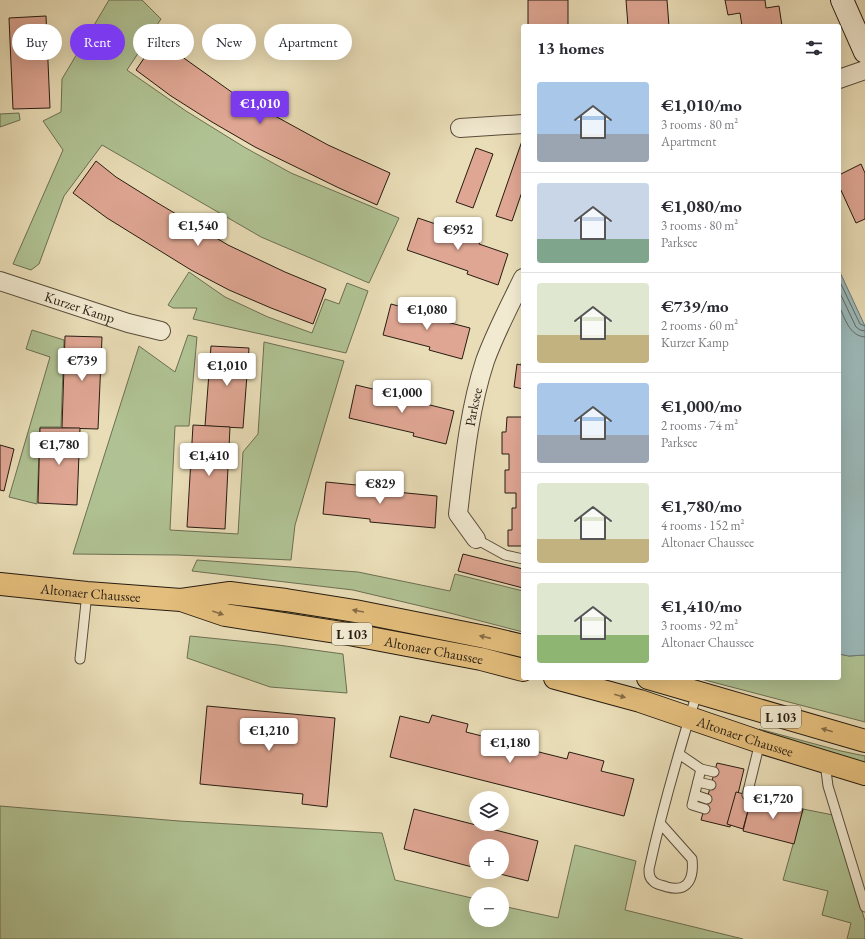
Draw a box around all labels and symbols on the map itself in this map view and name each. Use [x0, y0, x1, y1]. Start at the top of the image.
pin: €1,010 [227, 91, 293, 125]
pin: €1,540 [165, 213, 231, 247]
pin: €952 [434, 217, 482, 251]
street label: Kurzer Kamp [42, 287, 117, 327]
pin: €1,080 [394, 297, 460, 331]
pin: €739 [58, 348, 106, 382]
pin: €1,010 [194, 353, 260, 387]
pin: €1,000 [369, 380, 435, 414]
street label: Parksee [461, 385, 486, 428]
pin: €1,780 [26, 432, 92, 466]
pin: €1,410 [176, 443, 242, 477]
pin: €829 [356, 471, 404, 505]
street label: Altonaer Chaussee [39, 579, 142, 606]
one-way arrow [351, 608, 364, 614]
one-way arrow [212, 610, 224, 616]
road number: L 103 [332, 623, 372, 645]
street label: Altonaer Chaussee [382, 632, 485, 668]
one-way arrow [479, 633, 491, 639]
one-way arrow [614, 693, 626, 699]
road number: L 103 [761, 706, 801, 728]
street label: Altonaer Chaussee [694, 712, 796, 761]
pin: €1,210 [236, 718, 302, 752]
one-way arrow [821, 727, 833, 733]
pin: €1,180 [477, 730, 543, 764]
pin: €1,720 [740, 786, 806, 820]

